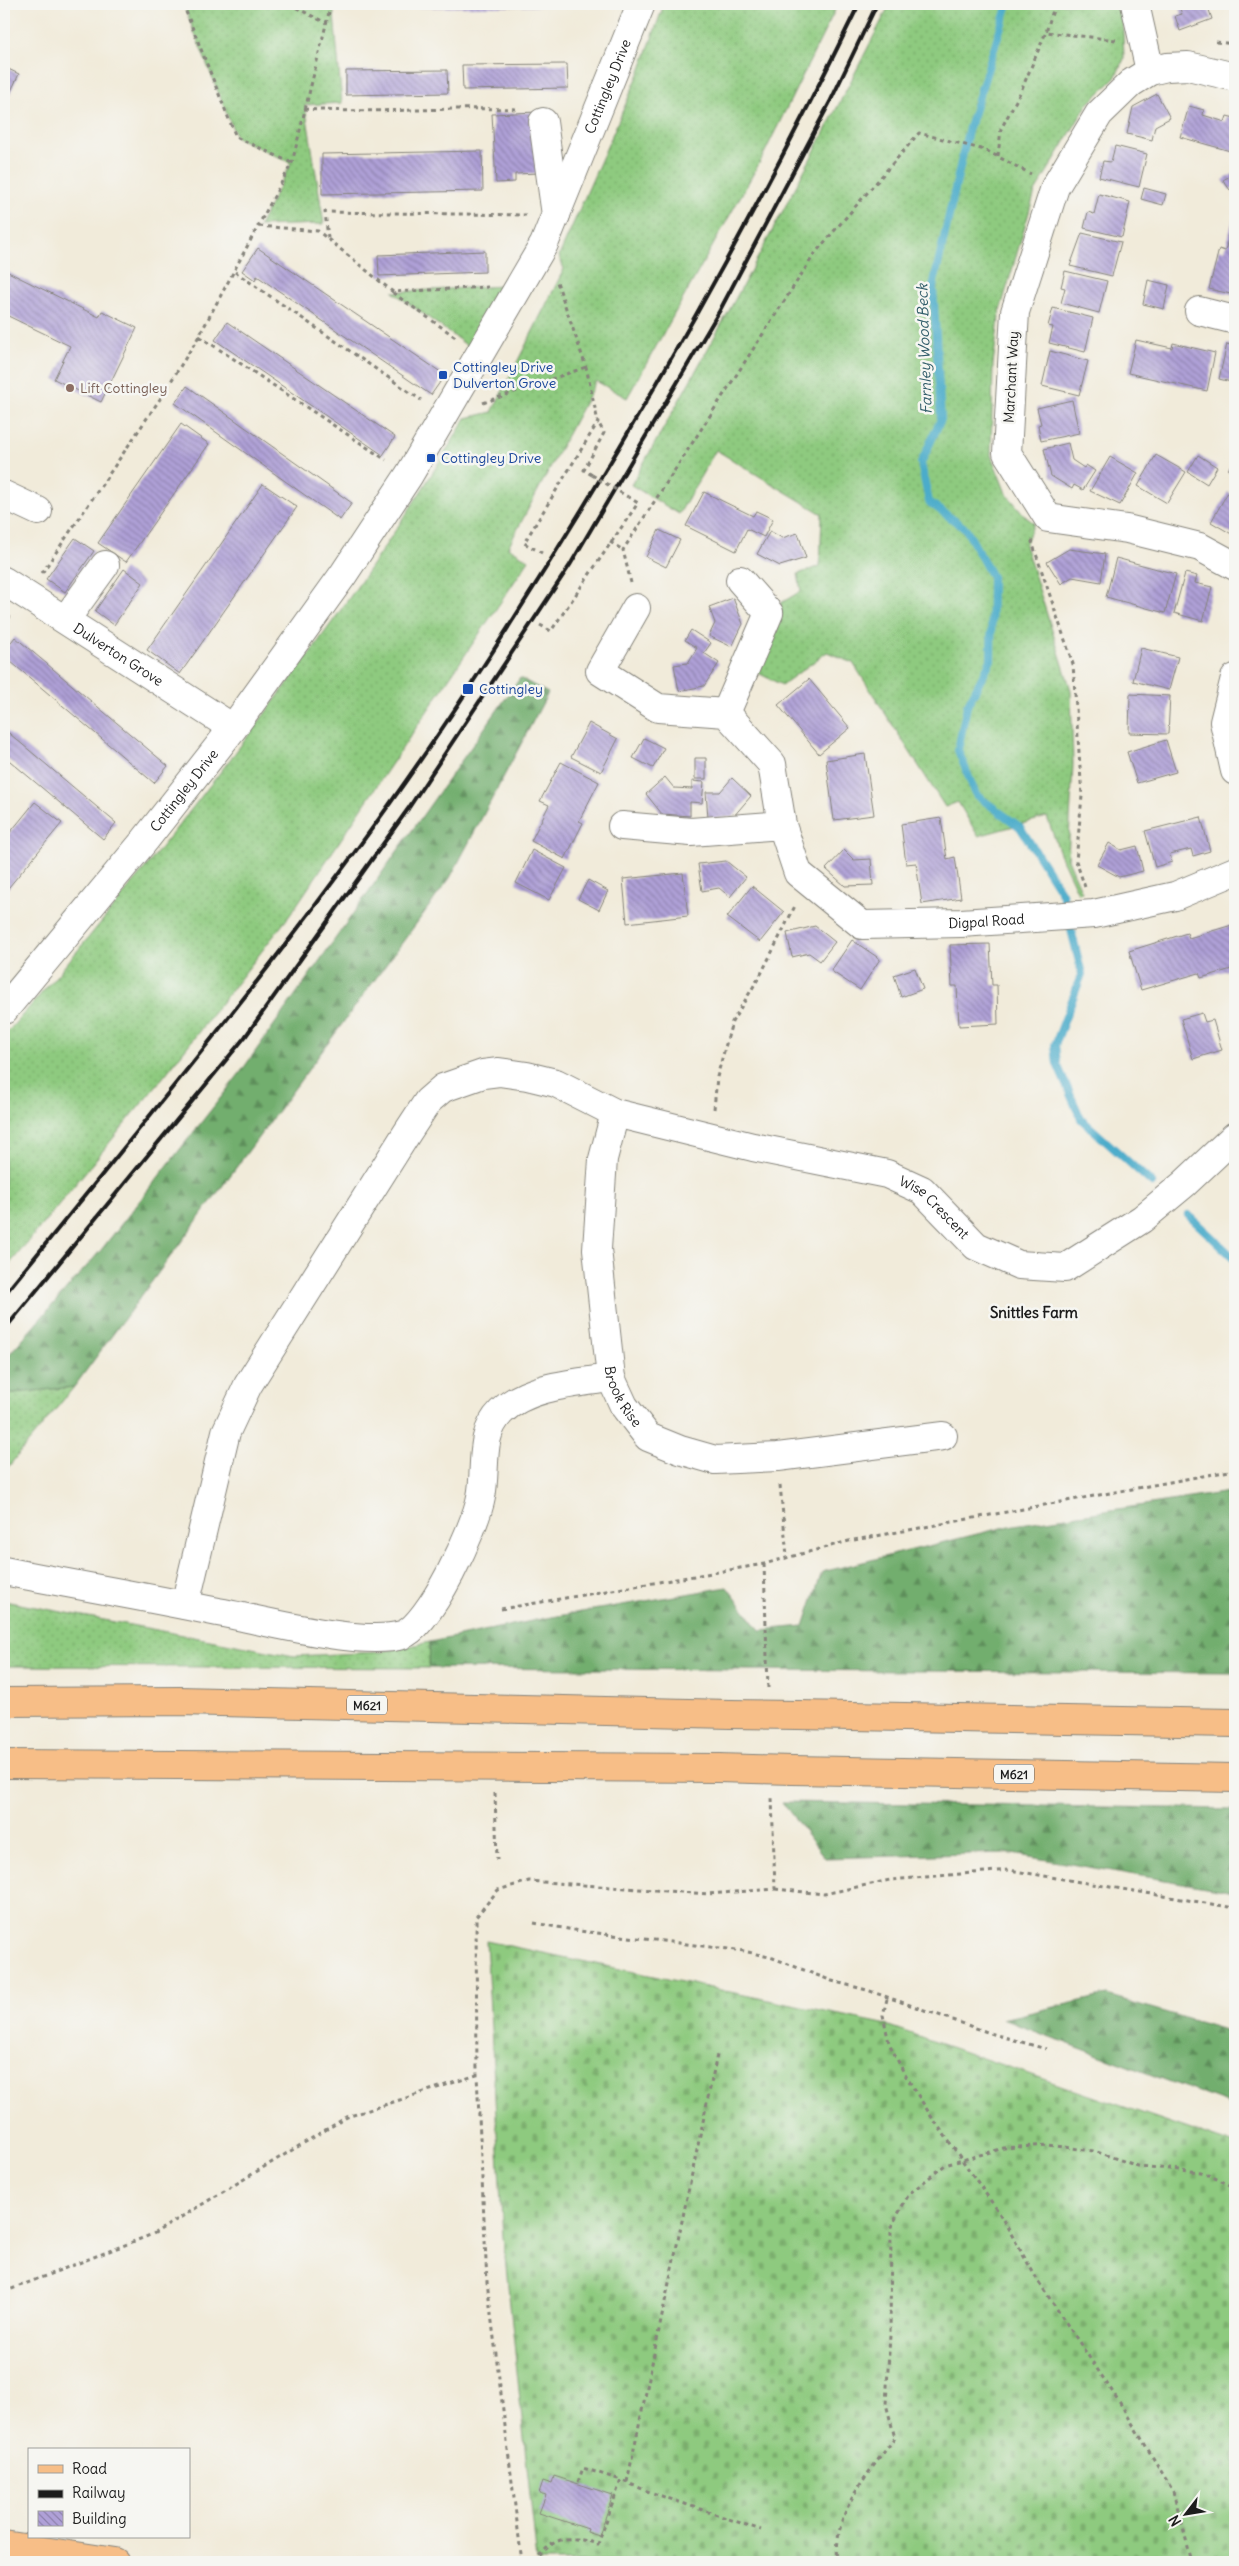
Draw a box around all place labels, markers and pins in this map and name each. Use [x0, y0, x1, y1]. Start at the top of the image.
place label: Cottingley Drive Dulverton Grove [453, 358, 556, 392]
marker: Cottingley Drive Dulverton Grove [437, 369, 449, 381]
place label: Lift Cottingley [80, 379, 167, 397]
marker: Lift Cottingley [64, 382, 76, 394]
place label: Cottingley Drive [441, 449, 541, 467]
marker: Cottingley Drive [425, 452, 437, 464]
place label: Cottingley [479, 680, 543, 698]
marker: Cottingley [461, 682, 475, 696]

